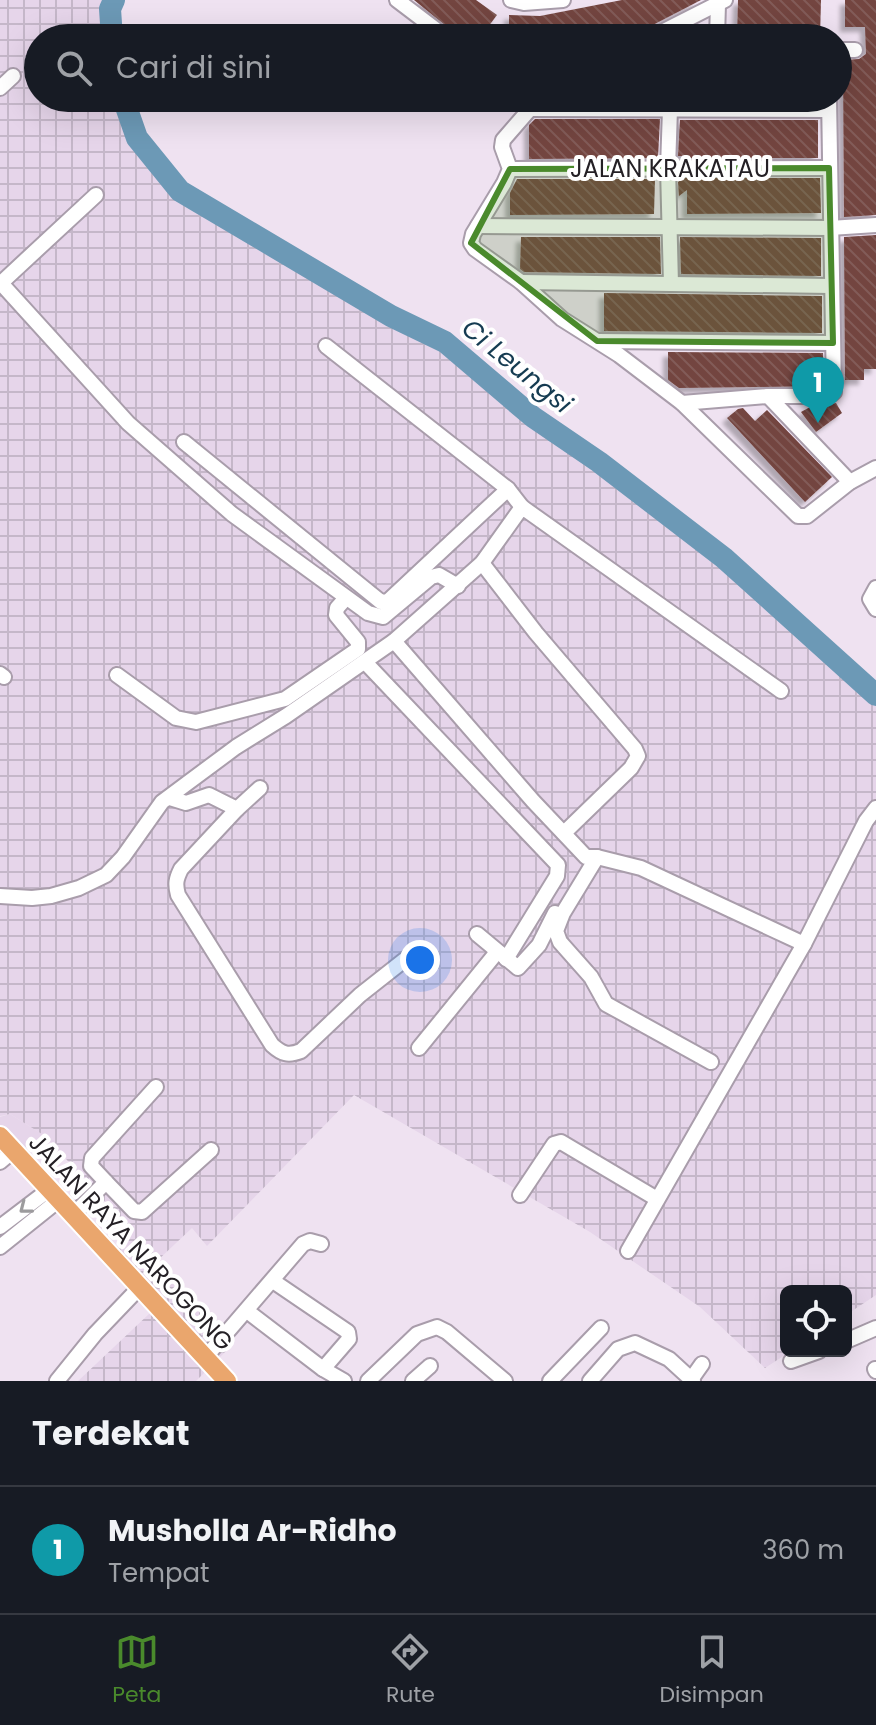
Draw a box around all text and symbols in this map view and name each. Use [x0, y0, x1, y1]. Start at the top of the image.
search box [24, 24, 852, 112]
icon: search [52, 46, 96, 90]
text: Cari di sini [116, 46, 271, 89]
street label: JALAN KRAKATAU [570, 152, 770, 185]
water label: Ci Leungsi [454, 310, 580, 422]
pin: 1 [792, 357, 844, 423]
your location [400, 940, 440, 980]
street label: JALAN RAYA NAROGONG [22, 1126, 240, 1358]
one-way arrow [19, 1199, 34, 1213]
map controls [780, 1285, 852, 1357]
button: locate [780, 1285, 852, 1357]
text: Terdekat [32, 1409, 190, 1457]
text: Musholla Ar-Ridho [108, 1509, 397, 1552]
text: 1 [53, 1532, 63, 1568]
text: 360 m [762, 1532, 844, 1568]
text: Tempat [108, 1555, 210, 1591]
tab: Peta [112, 1630, 161, 1711]
tab: Rute [386, 1630, 435, 1711]
tab: Disimpan [659, 1630, 764, 1711]

